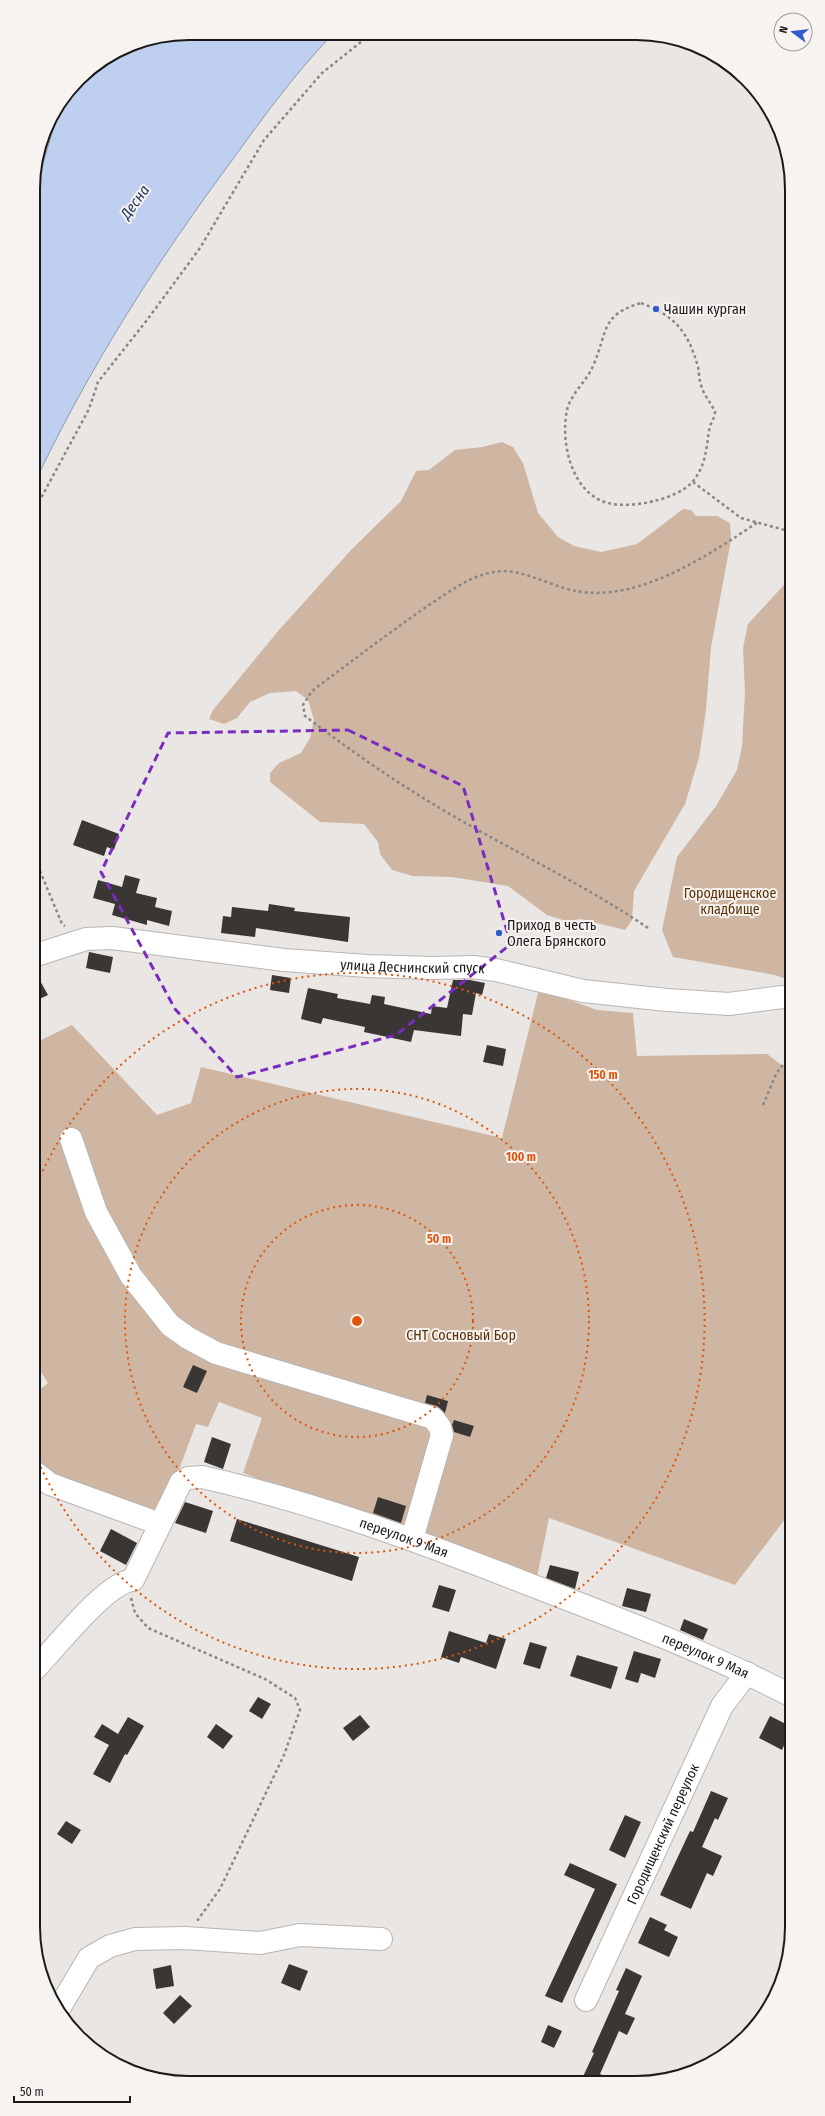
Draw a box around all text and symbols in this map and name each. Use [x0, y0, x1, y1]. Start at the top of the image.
north arrow [773, 12, 813, 52]
text: N [777, 25, 791, 34]
water label: Десна [116, 181, 153, 224]
place label: Чашин курган [664, 301, 746, 318]
marker: Чашин курган [651, 304, 661, 314]
park label: Городищенское кладбище [684, 885, 776, 918]
place label: Приход в честь Олега Брянского [507, 917, 606, 950]
marker: Приход в честь Олега Брянского [494, 928, 504, 938]
street label: улица Деснинский спуск [340, 956, 486, 978]
text: 150 m [588, 1068, 618, 1082]
text: 100 m [506, 1150, 536, 1164]
text: 50 m [427, 1232, 451, 1246]
centre of rings [350, 1314, 364, 1328]
park label: СНТ Сосновый Бор [406, 1327, 516, 1344]
street label: переулок 9 Мая [357, 1514, 451, 1562]
street label: переулок 9 Мая [659, 1629, 752, 1682]
street label: Городищенский переулок [623, 1761, 703, 1907]
scale bar [14, 2078, 130, 2104]
text: 50 m [20, 2085, 44, 2099]

